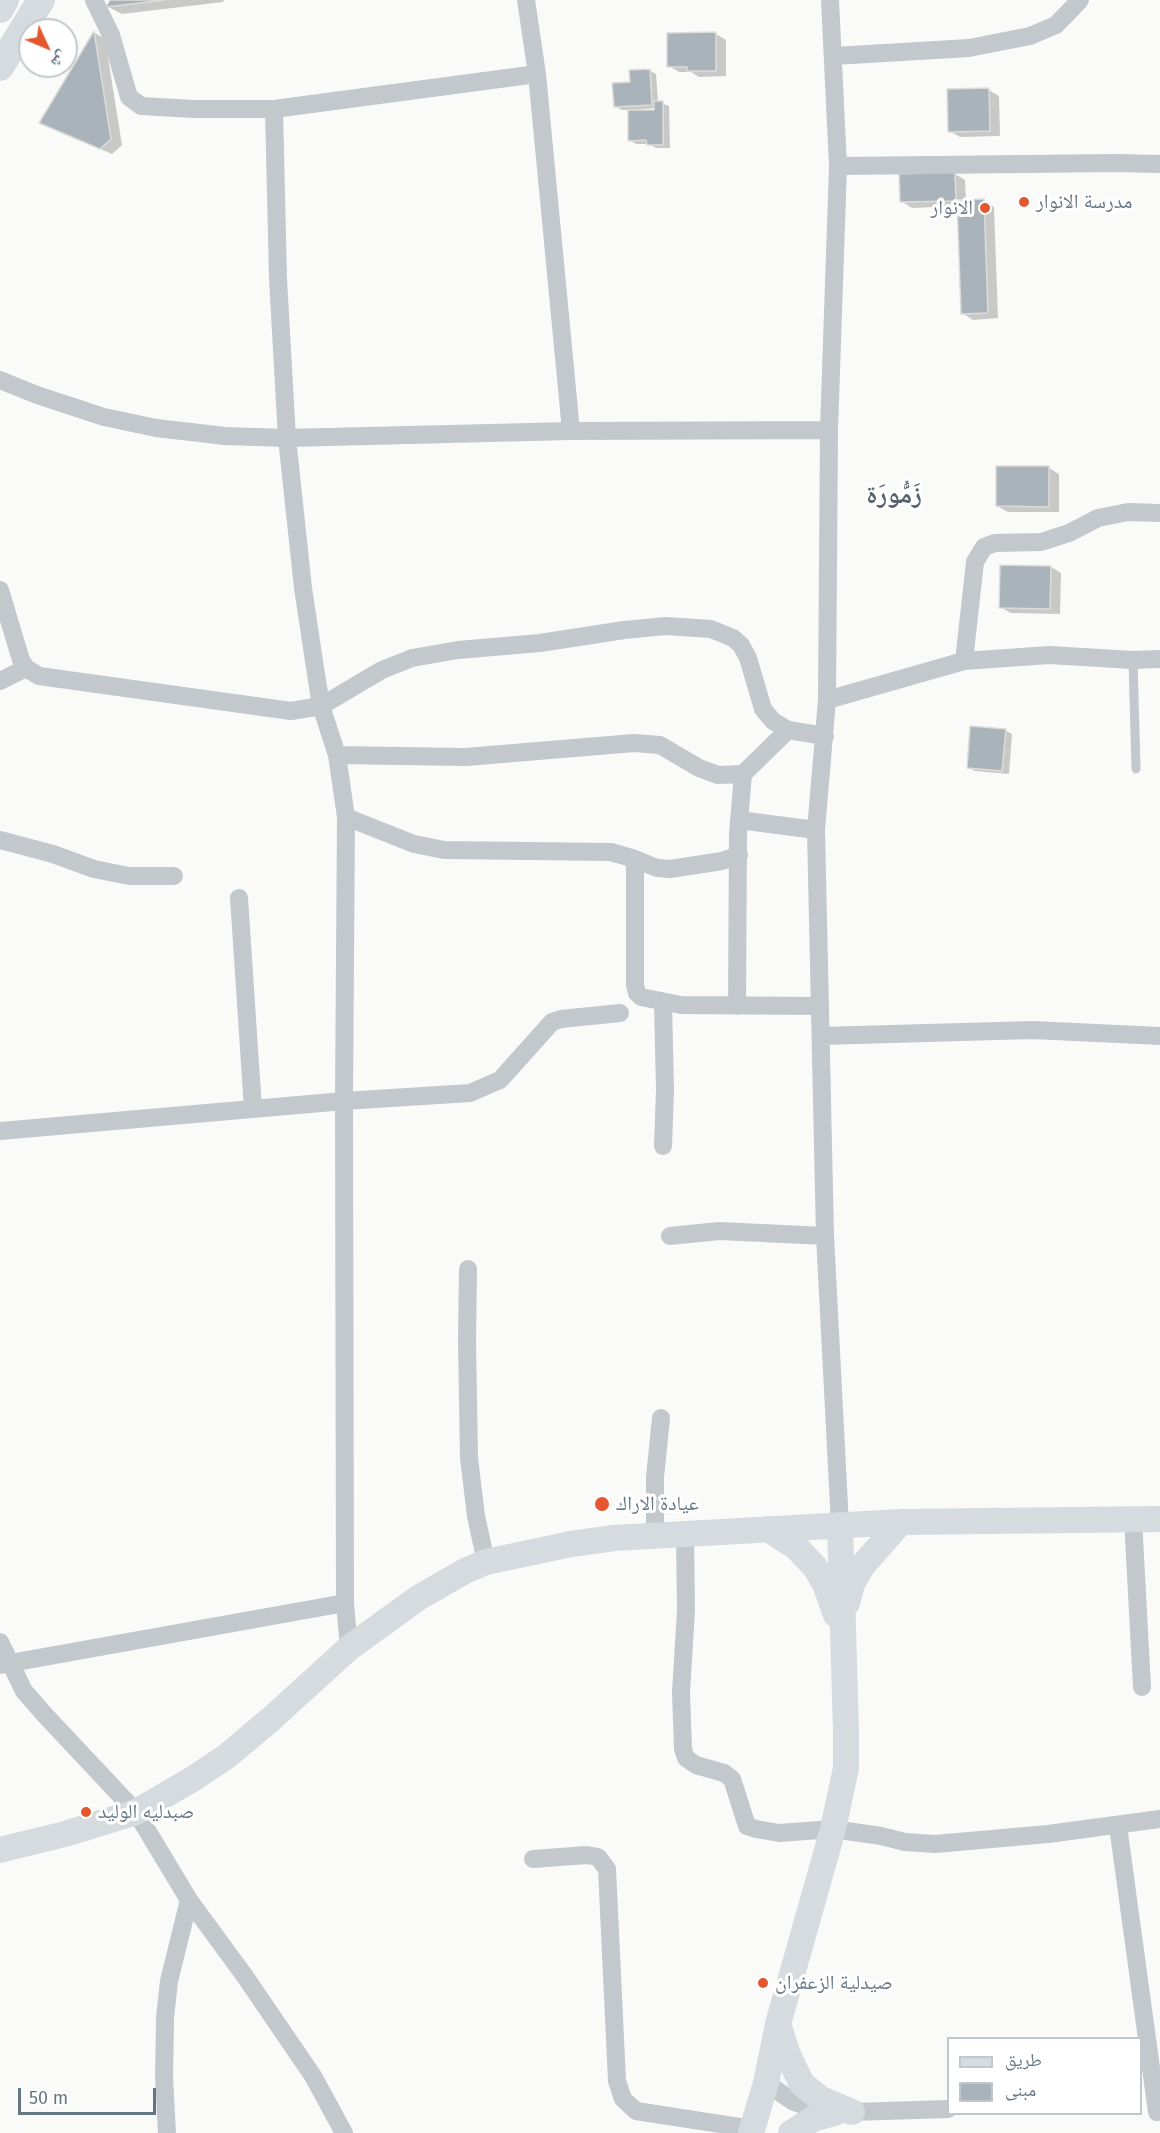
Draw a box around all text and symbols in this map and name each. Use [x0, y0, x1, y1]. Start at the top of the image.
north arrow [18, 18, 78, 78]
text: ش [47, 47, 73, 72]
place label: مدرسة الانوار [1036, 190, 1132, 214]
marker: مدرسة الانوار [1017, 195, 1031, 209]
place label: الانوار [931, 196, 973, 220]
marker: الانوار [978, 201, 992, 215]
district label: زَمُّورَة [866, 480, 922, 512]
place label: عيادة الاراك [616, 1492, 699, 1516]
marker: عيادة الاراك [593, 1495, 611, 1513]
place label: صبدليه الوليد [98, 1800, 194, 1824]
marker: صبدليه الوليد [79, 1805, 93, 1819]
place label: صيدلية الزعفران [775, 1971, 893, 1995]
marker: صيدلية الزعفران [756, 1976, 770, 1990]
legend [947, 2037, 1142, 2115]
text: طريق [1005, 2049, 1042, 2071]
scale bar [21, 2076, 159, 2114]
text: مبنى [1005, 2079, 1036, 2101]
text: 50 m [29, 2087, 68, 2109]

